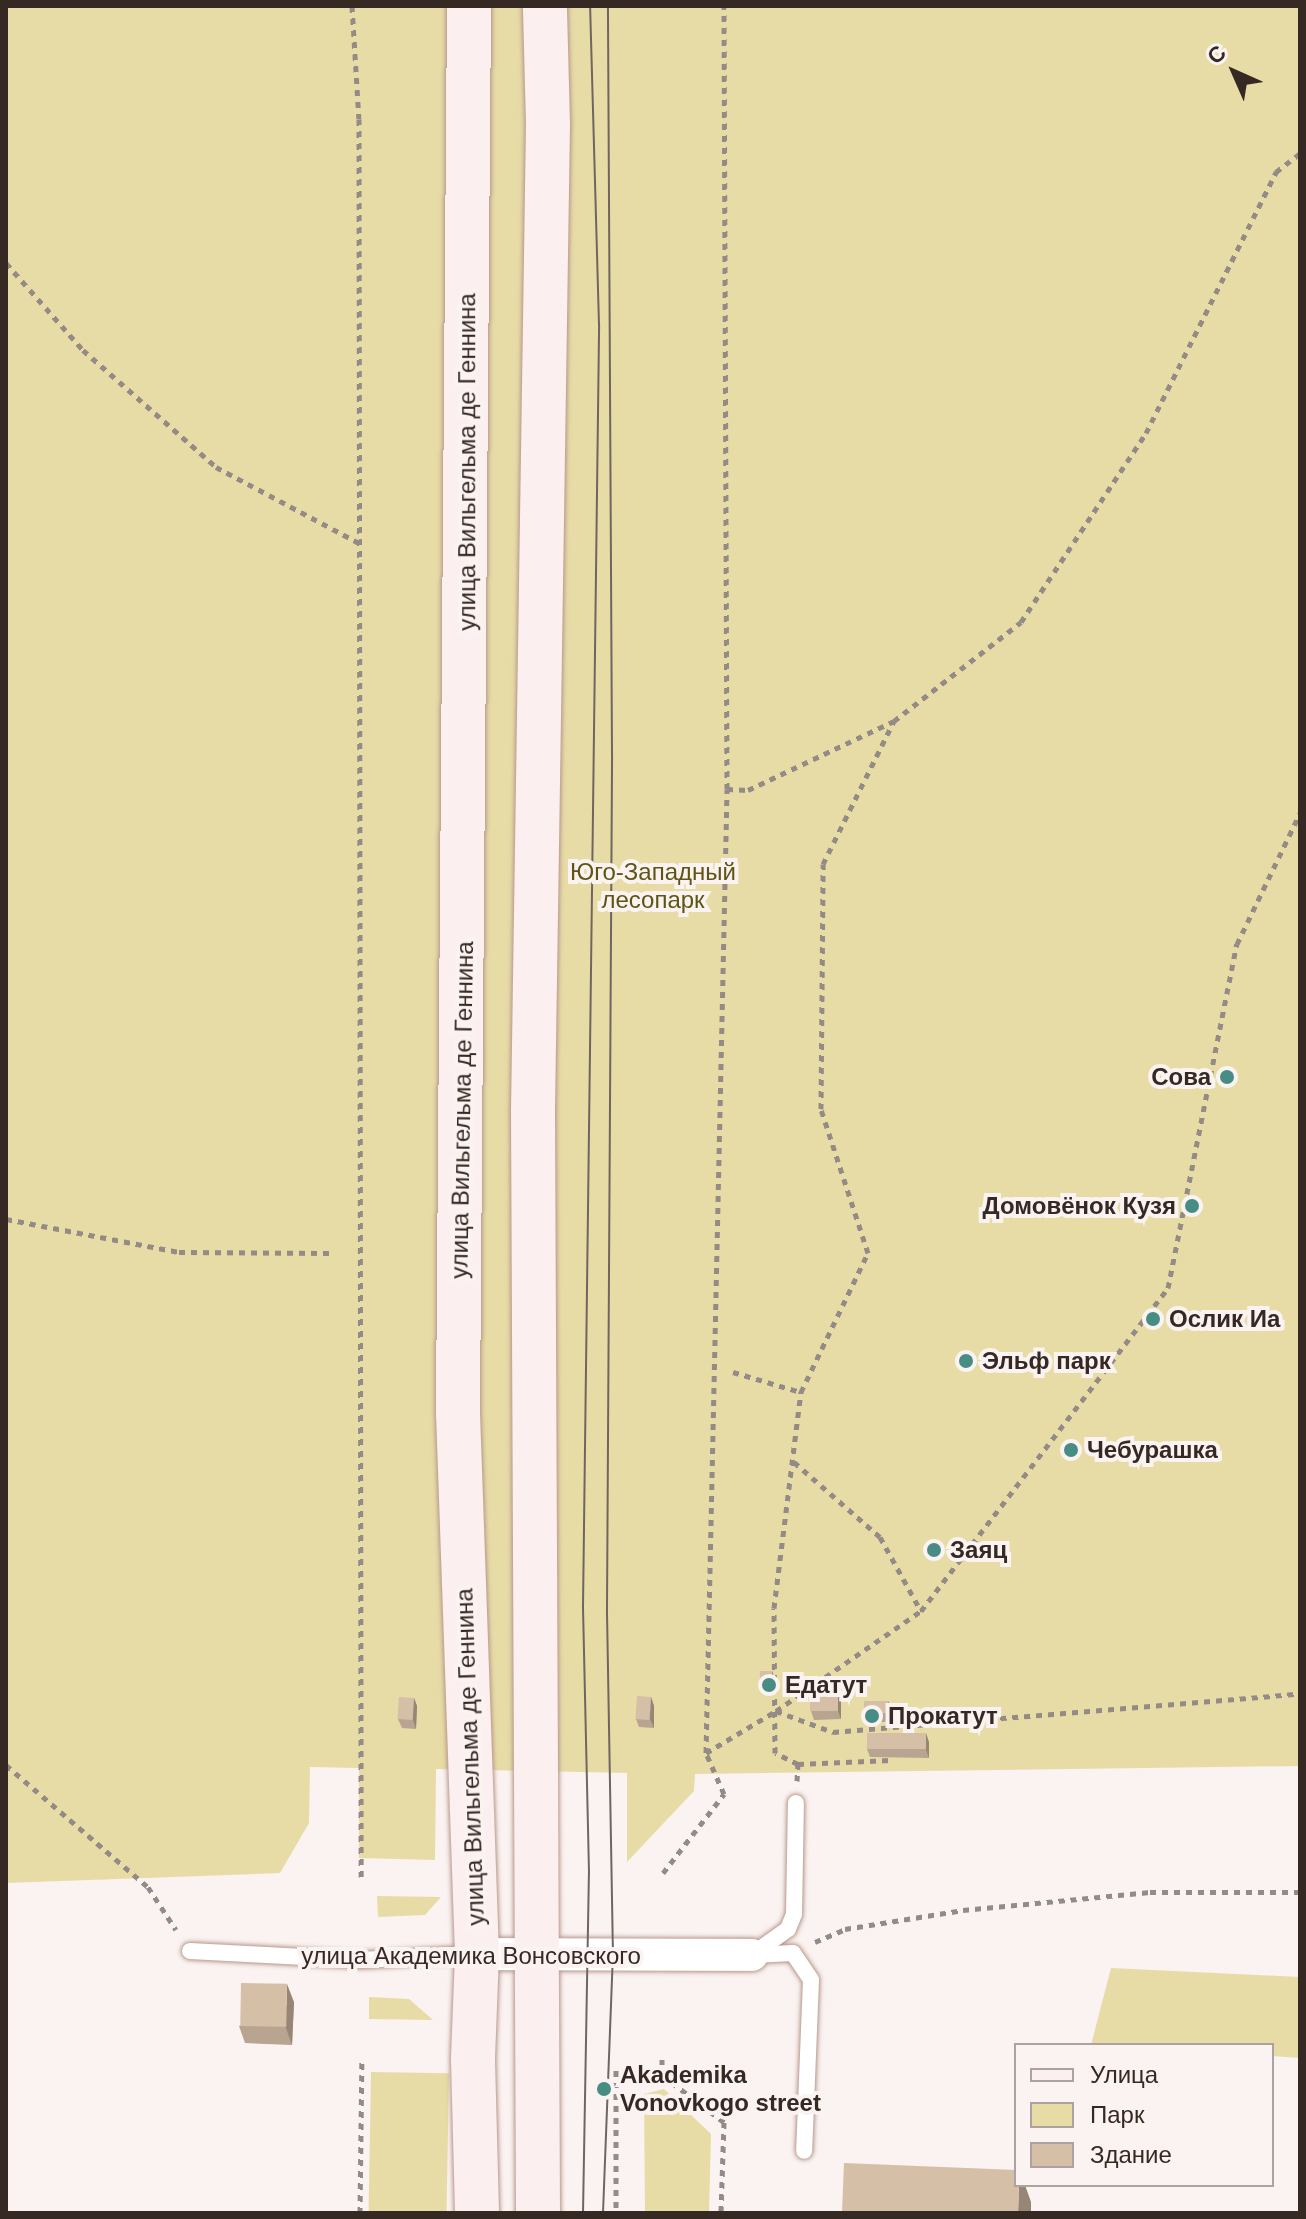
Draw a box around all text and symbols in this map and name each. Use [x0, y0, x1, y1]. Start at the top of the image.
north arrow [1194, 32, 1274, 112]
text: С [1202, 40, 1231, 69]
street label: улица Вильгельма де Геннина [453, 293, 481, 631]
park label: Юго-Западный лесопарк [570, 858, 736, 914]
street label: улица Вильгельма де Геннина [445, 941, 479, 1279]
place label: Сова [1151, 1063, 1211, 1091]
marker: Сова [1218, 1068, 1236, 1086]
place label: Домовёнок Кузя [983, 1192, 1176, 1220]
marker: Домовёнок Кузя [1183, 1197, 1201, 1215]
place label: Ослик Иа [1169, 1305, 1280, 1333]
marker: Ослик Иа [1144, 1310, 1162, 1328]
place label: Эльф парк [982, 1347, 1111, 1375]
marker: Эльф парк [957, 1352, 975, 1370]
place label: Чебурашка [1087, 1436, 1218, 1464]
marker: Чебурашка [1062, 1441, 1080, 1459]
place label: Заяц [950, 1536, 1007, 1564]
marker: Заяц [925, 1541, 943, 1559]
street label: улица Вильгельма де Геннина [450, 1588, 490, 1926]
place label: Едатут [785, 1671, 867, 1699]
marker: Едатут [760, 1676, 778, 1694]
place label: Прокатут [888, 1702, 998, 1730]
marker: Прокатут [863, 1707, 881, 1725]
street label: улица Академика Вонсовского [301, 1942, 641, 1970]
legend [1014, 2043, 1274, 2187]
place label: Akademika Vonovkogo street [620, 2061, 821, 2117]
text: Улица [1090, 2061, 1158, 2088]
marker: Akademika Vonovkogo street [595, 2080, 613, 2098]
text: Парк [1090, 2101, 1144, 2128]
text: Здание [1090, 2141, 1172, 2168]

